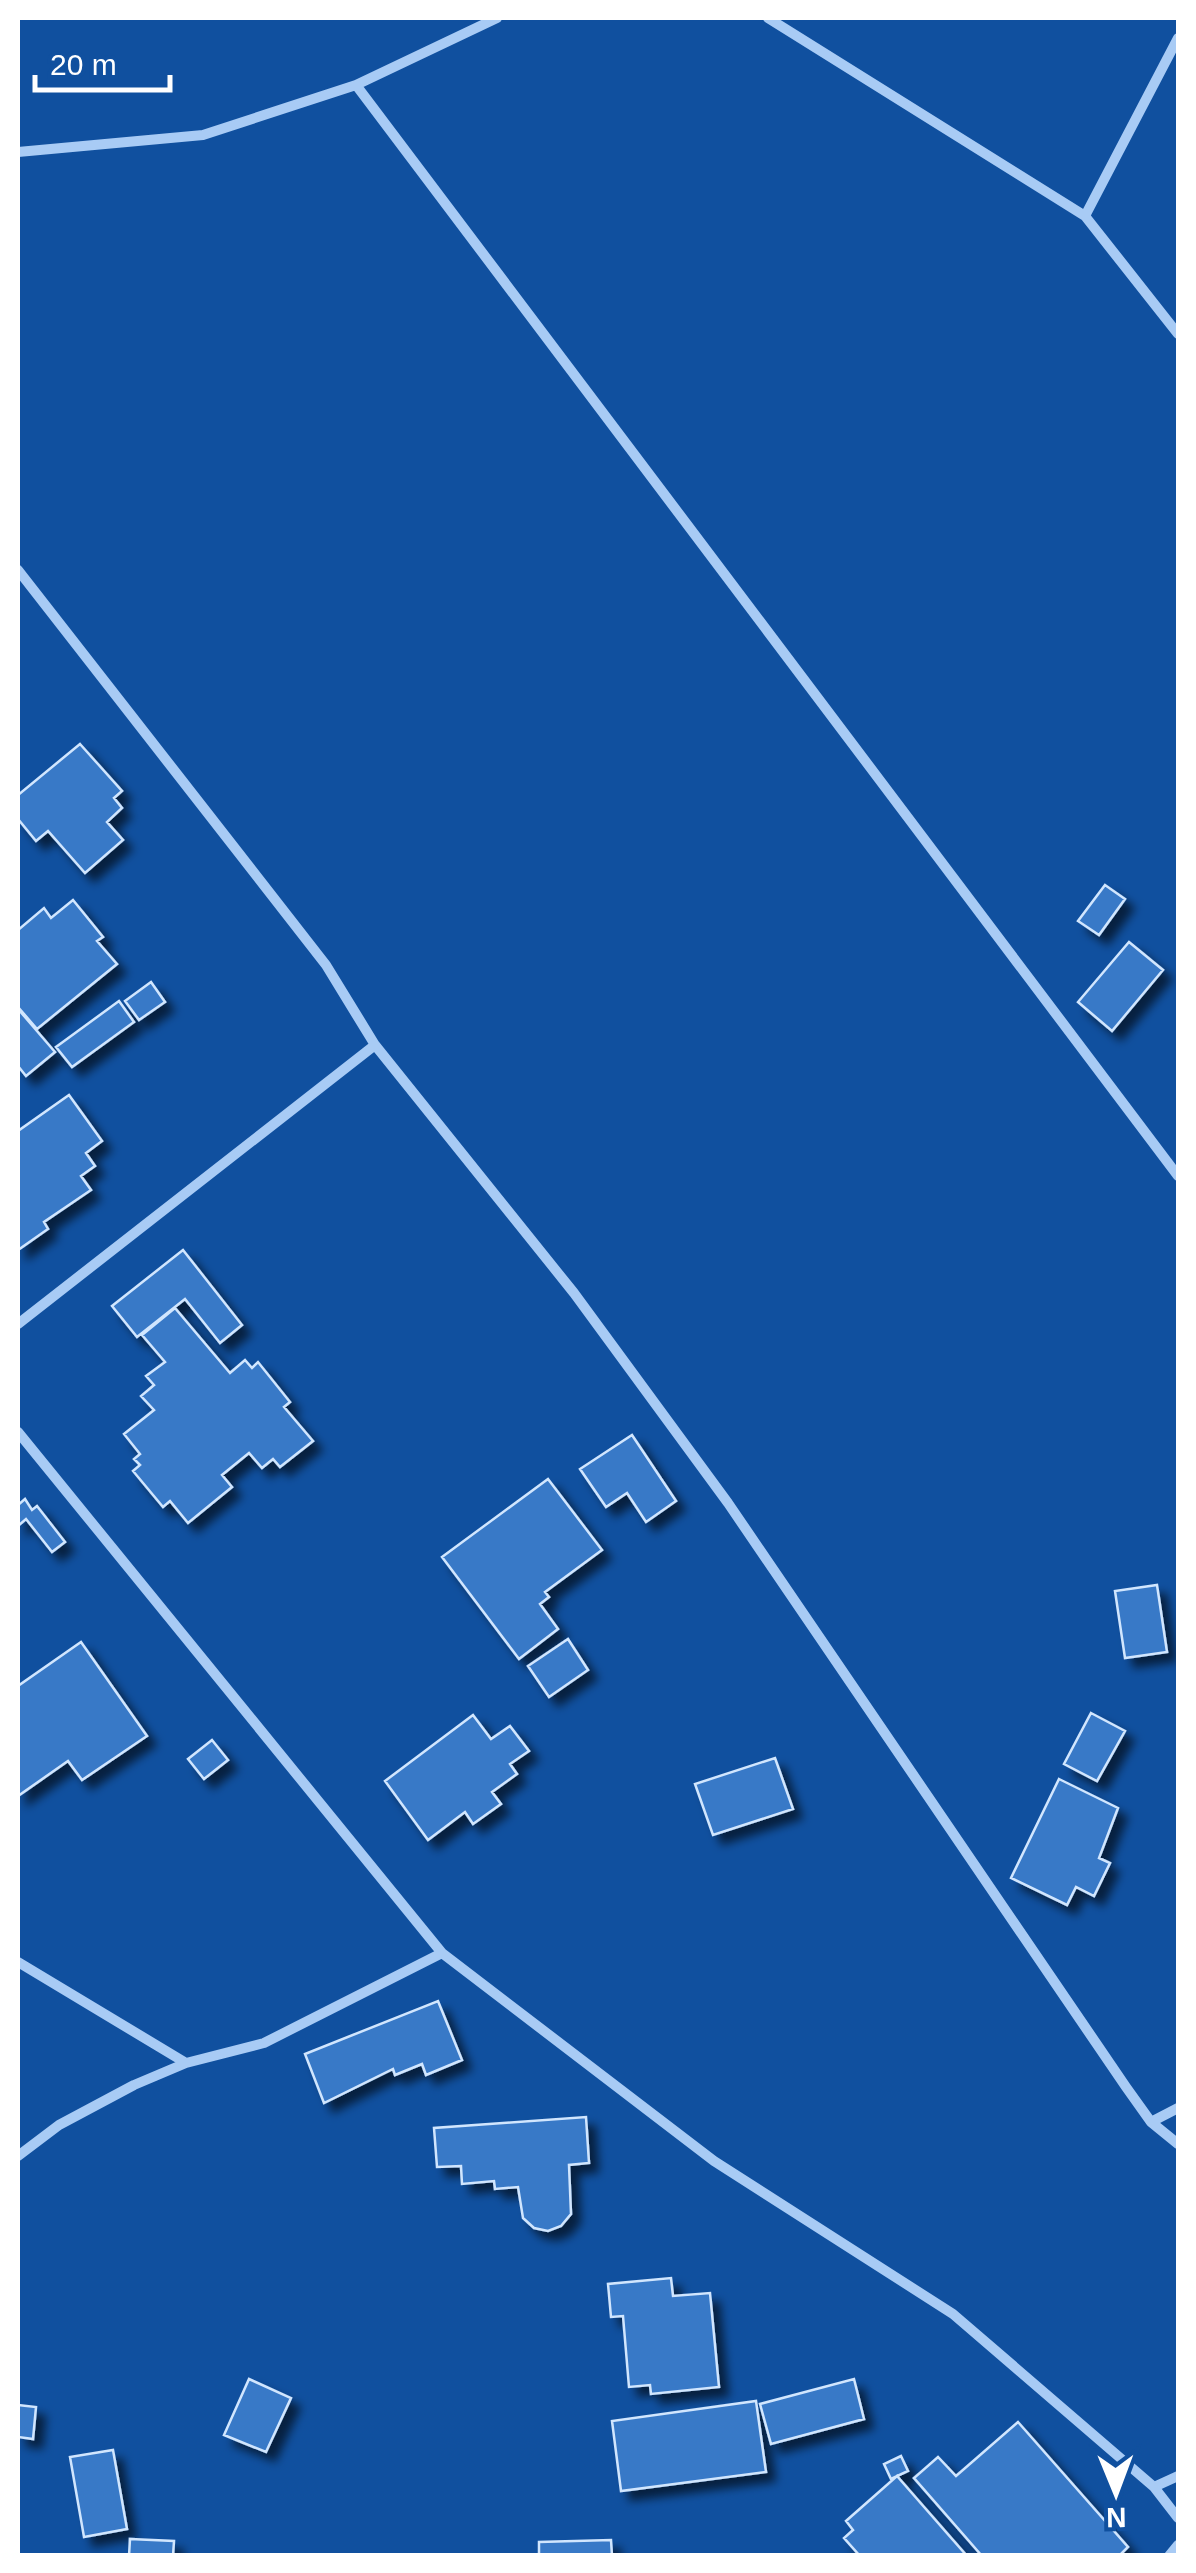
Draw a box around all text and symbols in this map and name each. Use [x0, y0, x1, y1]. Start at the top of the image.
scale bar [35, 30, 170, 92]
text: 20 m [50, 48, 117, 81]
north arrow [1066, 2443, 1166, 2543]
text: N [1106, 2502, 1127, 2533]

